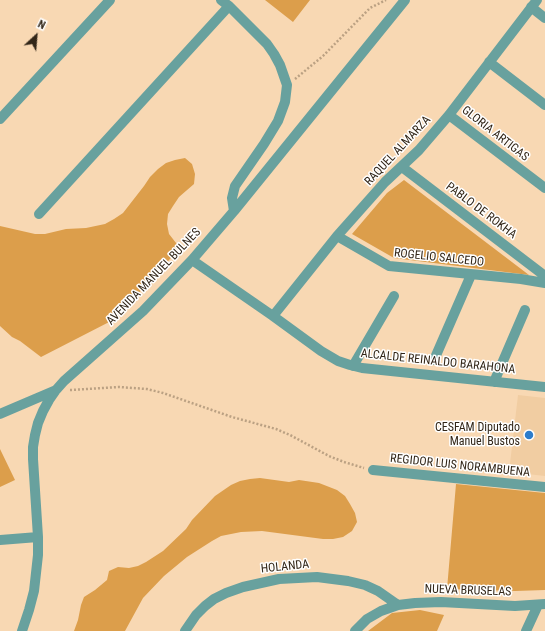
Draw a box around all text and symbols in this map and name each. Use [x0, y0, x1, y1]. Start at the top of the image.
north arrow [16, 16, 56, 56]
text: N [36, 17, 47, 32]
street label: GLORIA ARTIGAS [459, 103, 531, 165]
street label: RAQUEL ALMARZA [362, 113, 434, 189]
street label: PABLO DE ROKHA [443, 180, 519, 242]
street label: AVENIDA MANUEL BULNES [104, 226, 204, 328]
street label: ROGELIO SALCEDO [393, 246, 485, 270]
street label: ALCALDE REINALDO BARAHONA [360, 347, 516, 377]
place label: CESFAM Diputado Manuel Bustos [435, 421, 520, 449]
marker: CESFAM Diputado Manuel Bustos [523, 429, 535, 441]
street label: REGIDOR LUIS NORAMBUENA [389, 451, 531, 481]
street label: HOLANDA [260, 557, 310, 577]
street label: NUEVA BRUSELAS [424, 582, 512, 600]

